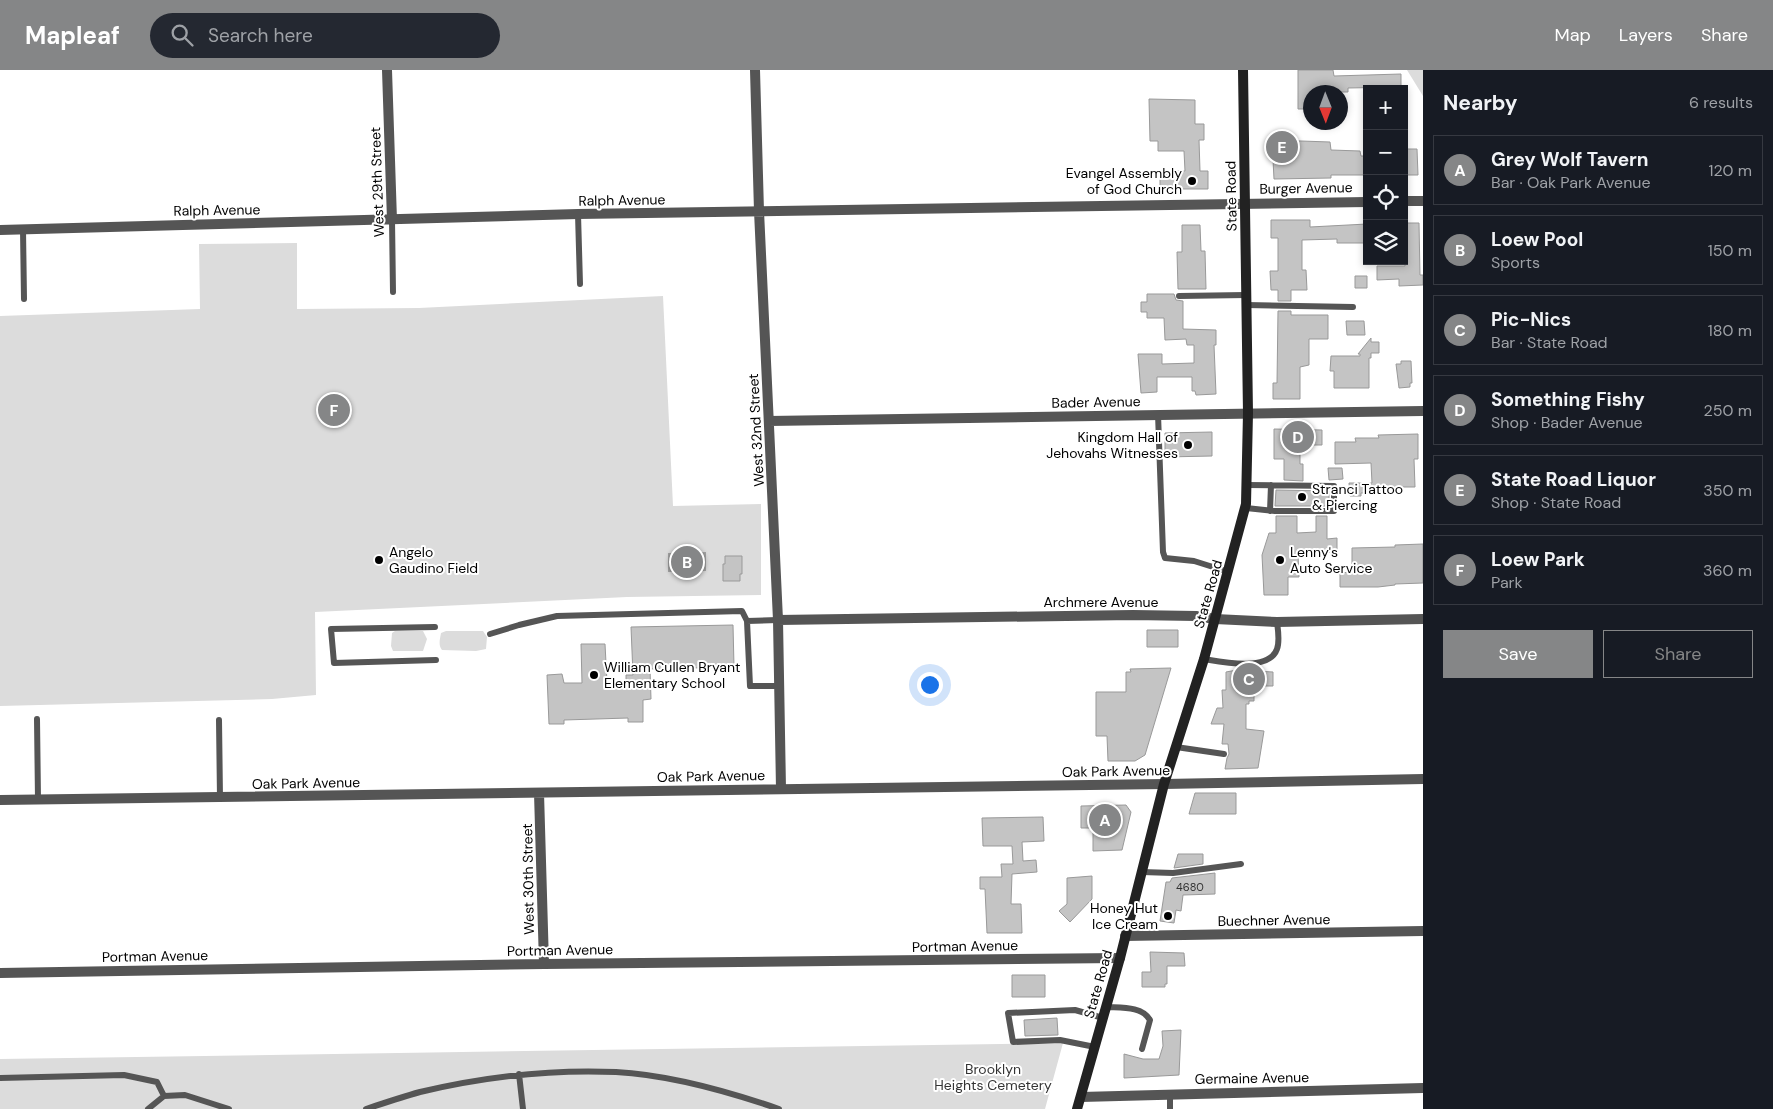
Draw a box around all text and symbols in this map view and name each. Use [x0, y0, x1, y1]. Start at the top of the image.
search box [150, 13, 500, 58]
text: Mapleaf [25, 20, 120, 51]
icon: search [168, 21, 196, 49]
text: Search here [208, 23, 313, 48]
text: Map [1555, 23, 1591, 47]
text: Layers [1619, 23, 1673, 47]
text: Share [1701, 23, 1748, 47]
north arrow [1303, 85, 1348, 130]
map controls [1363, 85, 1408, 265]
button: + [1363, 85, 1408, 130]
text: Nearby [1443, 89, 1517, 117]
text: 6 results [1689, 92, 1753, 113]
street label: West 29th Street [366, 127, 388, 237]
pin: E [1266, 128, 1298, 166]
button: − [1363, 130, 1408, 175]
text: Grey Wolf Tavern [1491, 147, 1649, 172]
text: A [1454, 160, 1466, 181]
text: 120 m [1708, 160, 1752, 181]
street label: State Road [1221, 161, 1241, 231]
place label: Evangel Assembly of God Church [1066, 164, 1182, 198]
text: Bar · Oak Park Avenue [1491, 172, 1651, 193]
marker: Evangel Assembly of God Church [1186, 175, 1198, 187]
button: locate [1363, 175, 1408, 220]
street label: Burger Avenue [1259, 178, 1353, 198]
street label: Ralph Avenue [578, 190, 666, 210]
street label: Ralph Avenue [173, 200, 261, 220]
button: layers [1363, 220, 1408, 265]
text: Loew Pool [1491, 227, 1583, 252]
text: B [1455, 240, 1465, 261]
text: 150 m [1708, 240, 1752, 261]
text: Sports [1491, 252, 1540, 273]
text: Pic-Nics [1491, 307, 1571, 332]
text: C [1454, 320, 1466, 341]
text: 180 m [1708, 320, 1752, 341]
text: Bar · State Road [1491, 332, 1608, 353]
street label: West 32nd Street [744, 373, 768, 487]
text: Something Fishy [1491, 387, 1645, 412]
pin: F [318, 391, 350, 429]
street label: Bader Avenue [1051, 392, 1141, 412]
text: D [1454, 400, 1466, 421]
text: 250 m [1704, 400, 1752, 421]
text: Shop · Bader Avenue [1491, 412, 1643, 433]
pin: D [1282, 418, 1314, 456]
place label: Kingdom Hall of Jehovahs Witnesses [1046, 428, 1178, 462]
marker: Kingdom Hall of Jehovahs Witnesses [1182, 439, 1194, 451]
text: State Road Liquor [1491, 467, 1656, 492]
place label: Stranci Tattoo & Piercing [1312, 480, 1403, 514]
text: E [1455, 480, 1465, 501]
text: 350 m [1703, 480, 1752, 501]
marker: Stranci Tattoo & Piercing [1296, 491, 1308, 503]
text: Shop · State Road [1491, 492, 1621, 513]
place label: Angelo Gaudino Field [389, 543, 478, 577]
pin: B [671, 543, 703, 581]
place label: Lenny's Auto Service [1290, 543, 1372, 577]
text: Loew Park [1491, 547, 1585, 572]
marker: Angelo Gaudino Field [373, 554, 385, 566]
marker: Lenny's Auto Service [1274, 554, 1286, 566]
street label: State Road [1190, 558, 1226, 630]
text: F [1456, 560, 1464, 581]
text: 360 m [1703, 560, 1752, 581]
text: Park [1491, 572, 1523, 593]
street label: Archmere Avenue [1044, 593, 1158, 611]
button: Save [1443, 630, 1593, 678]
button: Share [1603, 630, 1753, 678]
place label: William Cullen Bryant Elementary School [604, 658, 740, 692]
pin: C [1233, 660, 1265, 698]
marker: William Cullen Bryant Elementary School [588, 669, 600, 681]
your location [917, 672, 943, 698]
street label: Oak Park Avenue [1062, 761, 1170, 781]
street label: Oak Park Avenue [657, 766, 765, 786]
street label: Oak Park Avenue [252, 773, 360, 793]
pin: A [1089, 801, 1121, 839]
street label: West 30th Street [518, 823, 538, 935]
house number: 4680 [1176, 880, 1204, 894]
place label: Honey Hut Ice Cream [1090, 899, 1158, 933]
marker: Honey Hut Ice Cream [1162, 910, 1174, 922]
street label: Buechner Avenue [1217, 910, 1331, 930]
street label: Portman Avenue [912, 936, 1018, 956]
street label: Portman Avenue [507, 940, 613, 960]
street label: Portman Avenue [102, 946, 208, 966]
street label: State Road [1080, 948, 1116, 1020]
park label: Brooklyn Heights Cemetery [934, 1060, 1052, 1094]
street label: Germaine Avenue [1195, 1068, 1309, 1088]

